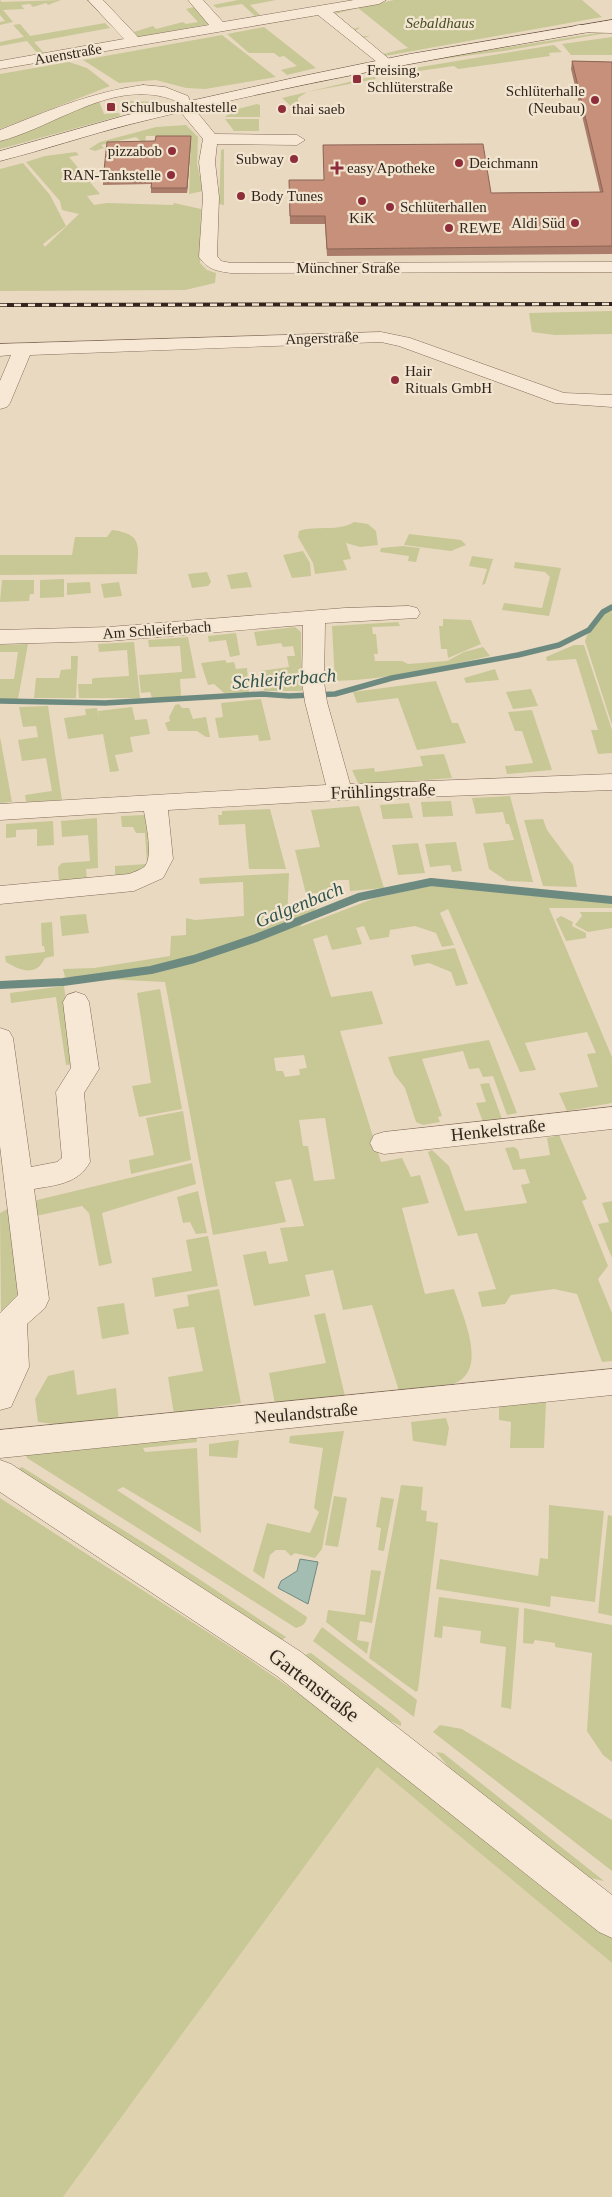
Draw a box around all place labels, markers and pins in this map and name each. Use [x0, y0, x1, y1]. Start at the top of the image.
place label: Freising, Schlüterstraße [367, 62, 453, 95]
marker: Freising, Schlüterstraße [351, 73, 363, 85]
place label: Schlüterhalle (Neubau) [506, 83, 585, 117]
marker: Schlüterhalle (Neubau) [589, 94, 601, 106]
place label: Schulbushaltestelle [121, 99, 237, 115]
marker: Schulbushaltestelle [105, 101, 117, 113]
place label: thai saeb [292, 101, 345, 117]
marker: thai saeb [276, 103, 288, 115]
place label: pizzabob [108, 143, 162, 159]
marker: pizzabob [166, 145, 178, 157]
place label: Subway [236, 151, 284, 167]
marker: Subway [288, 153, 300, 165]
place label: Deichmann [469, 155, 539, 171]
marker: Deichmann [453, 157, 465, 169]
place label: easy Apotheke [347, 160, 435, 176]
marker: easy Apotheke [331, 162, 343, 174]
place label: RAN-Tankstelle [63, 167, 161, 183]
marker: RAN-Tankstelle [165, 169, 177, 181]
place label: Body Tunes [251, 188, 323, 204]
marker: Body Tunes [235, 190, 247, 202]
marker: KiK [356, 195, 368, 207]
place label: Schlüterhallen [400, 199, 487, 215]
marker: Schlüterhallen [384, 201, 396, 213]
place label: KiK [349, 210, 375, 226]
place label: Aldi Süd [511, 215, 565, 231]
marker: Aldi Süd [569, 217, 581, 229]
place label: REWE [459, 220, 502, 236]
marker: REWE [443, 222, 455, 234]
place label: Hair Rituals GmbH [405, 363, 492, 396]
marker: Hair Rituals GmbH [389, 374, 401, 386]

